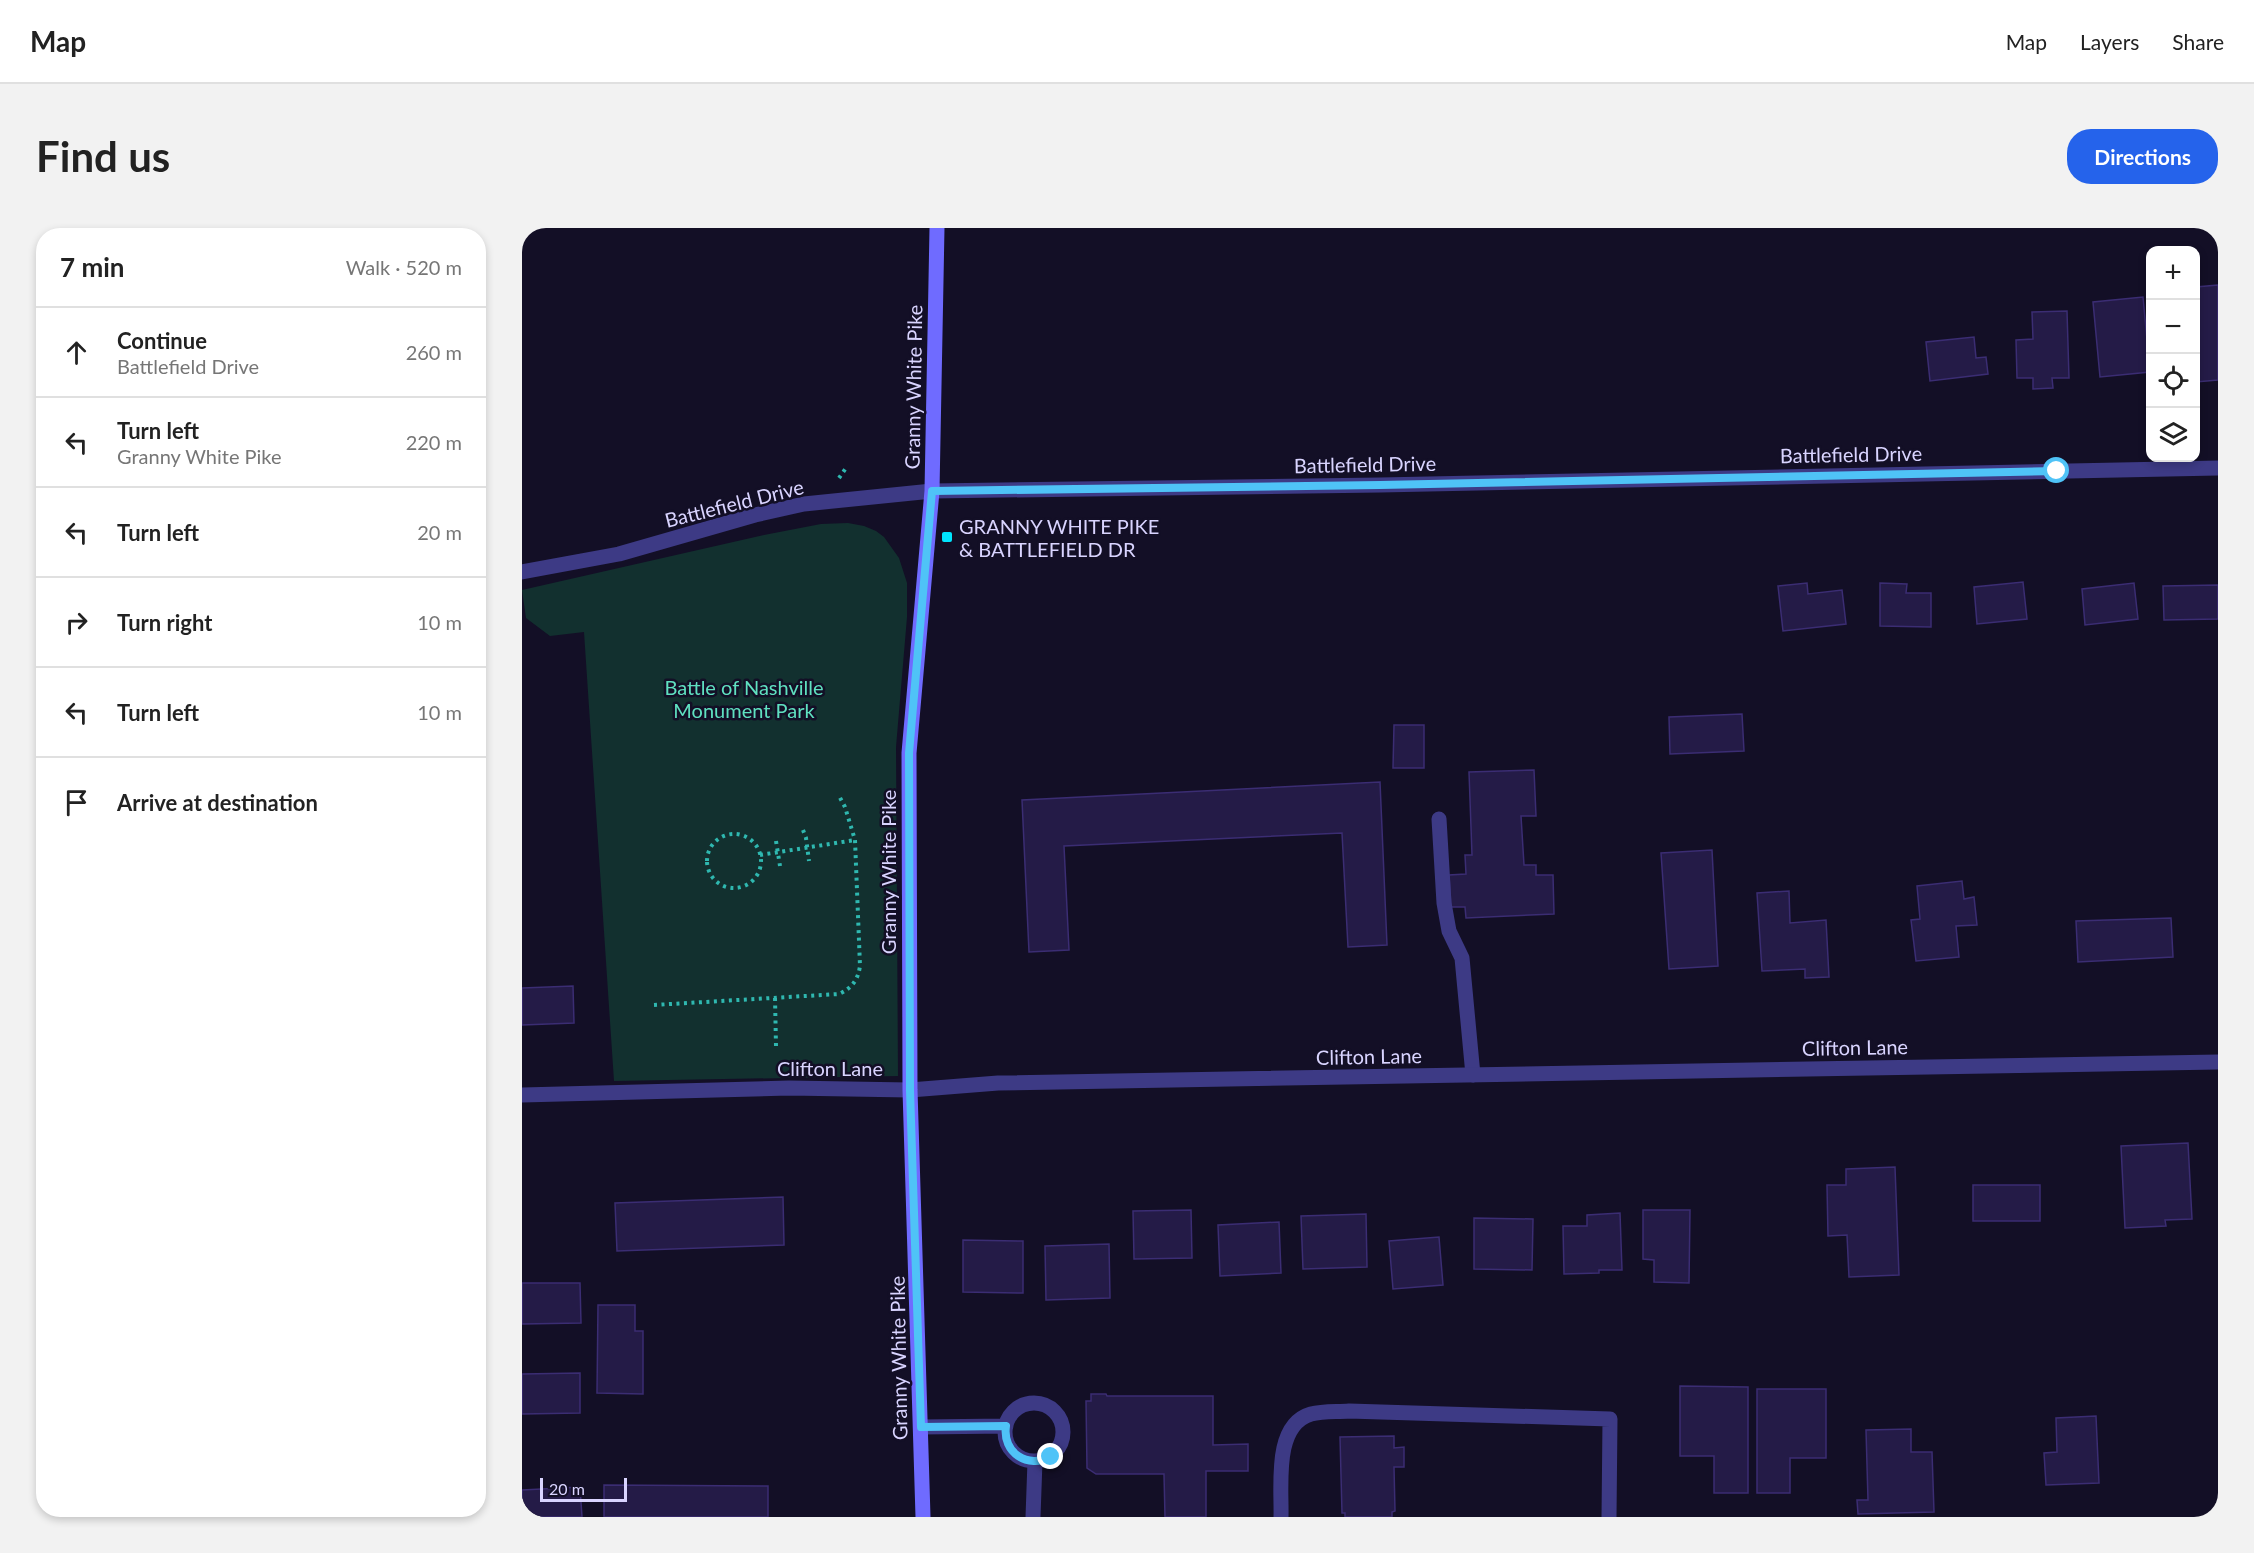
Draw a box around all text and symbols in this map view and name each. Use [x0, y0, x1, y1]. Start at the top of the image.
text: Map [30, 24, 86, 58]
text: Map [2006, 29, 2047, 54]
text: Layers [2080, 29, 2139, 54]
text: Share [2172, 29, 2224, 54]
button: Directions [2067, 129, 2218, 184]
text: Find us [36, 131, 170, 181]
map controls [2146, 246, 2200, 462]
button: + [2146, 246, 2200, 300]
text: 7 min [60, 251, 124, 283]
text: Walk · 520 m [346, 255, 462, 279]
button: − [2146, 300, 2200, 354]
street label: Granny White Pike [900, 305, 926, 469]
text: Continue [117, 327, 207, 354]
icon: ahead [60, 336, 93, 369]
text: 260 m [406, 340, 462, 364]
text: Battlefield Drive [117, 354, 259, 378]
button: locate [2146, 354, 2200, 408]
button: layers [2146, 408, 2200, 462]
text: Turn left [117, 417, 199, 444]
icon: left [60, 426, 93, 459]
text: 220 m [406, 430, 462, 454]
street label: Battlefield Drive [1780, 441, 1922, 467]
text: Granny White Pike [117, 444, 282, 468]
street label: Battlefield Drive [1294, 451, 1436, 477]
route start [2043, 457, 2069, 483]
street label: Battlefield Drive [662, 474, 806, 532]
place label: GRANNY WHITE PIKE & BATTLEFIELD DR [959, 514, 1159, 561]
icon: left [60, 516, 93, 549]
text: Turn left [117, 519, 199, 546]
text: 20 m [417, 520, 462, 544]
marker: GRANNY WHITE PIKE & BATTLEFIELD DR [940, 530, 954, 544]
icon: right [60, 606, 93, 639]
text: Turn right [117, 609, 212, 636]
text: 10 m [417, 610, 462, 634]
park label: Battle of Nashville Monument Park [664, 675, 824, 722]
icon: left [60, 696, 93, 729]
text: Turn left [117, 699, 199, 726]
text: 10 m [417, 700, 462, 724]
icon: arrive [60, 786, 93, 819]
text: Arrive at destination [117, 789, 318, 816]
street label: Granny White Pike [876, 790, 900, 954]
street label: Clifton Lane [1802, 1034, 1908, 1060]
street label: Clifton Lane [1316, 1043, 1422, 1069]
street label: Clifton Lane [777, 1056, 883, 1080]
street label: Granny White Pike [885, 1276, 911, 1440]
route end [1037, 1443, 1063, 1469]
scale bar [540, 1475, 627, 1502]
text: 20 m [549, 1479, 585, 1498]

